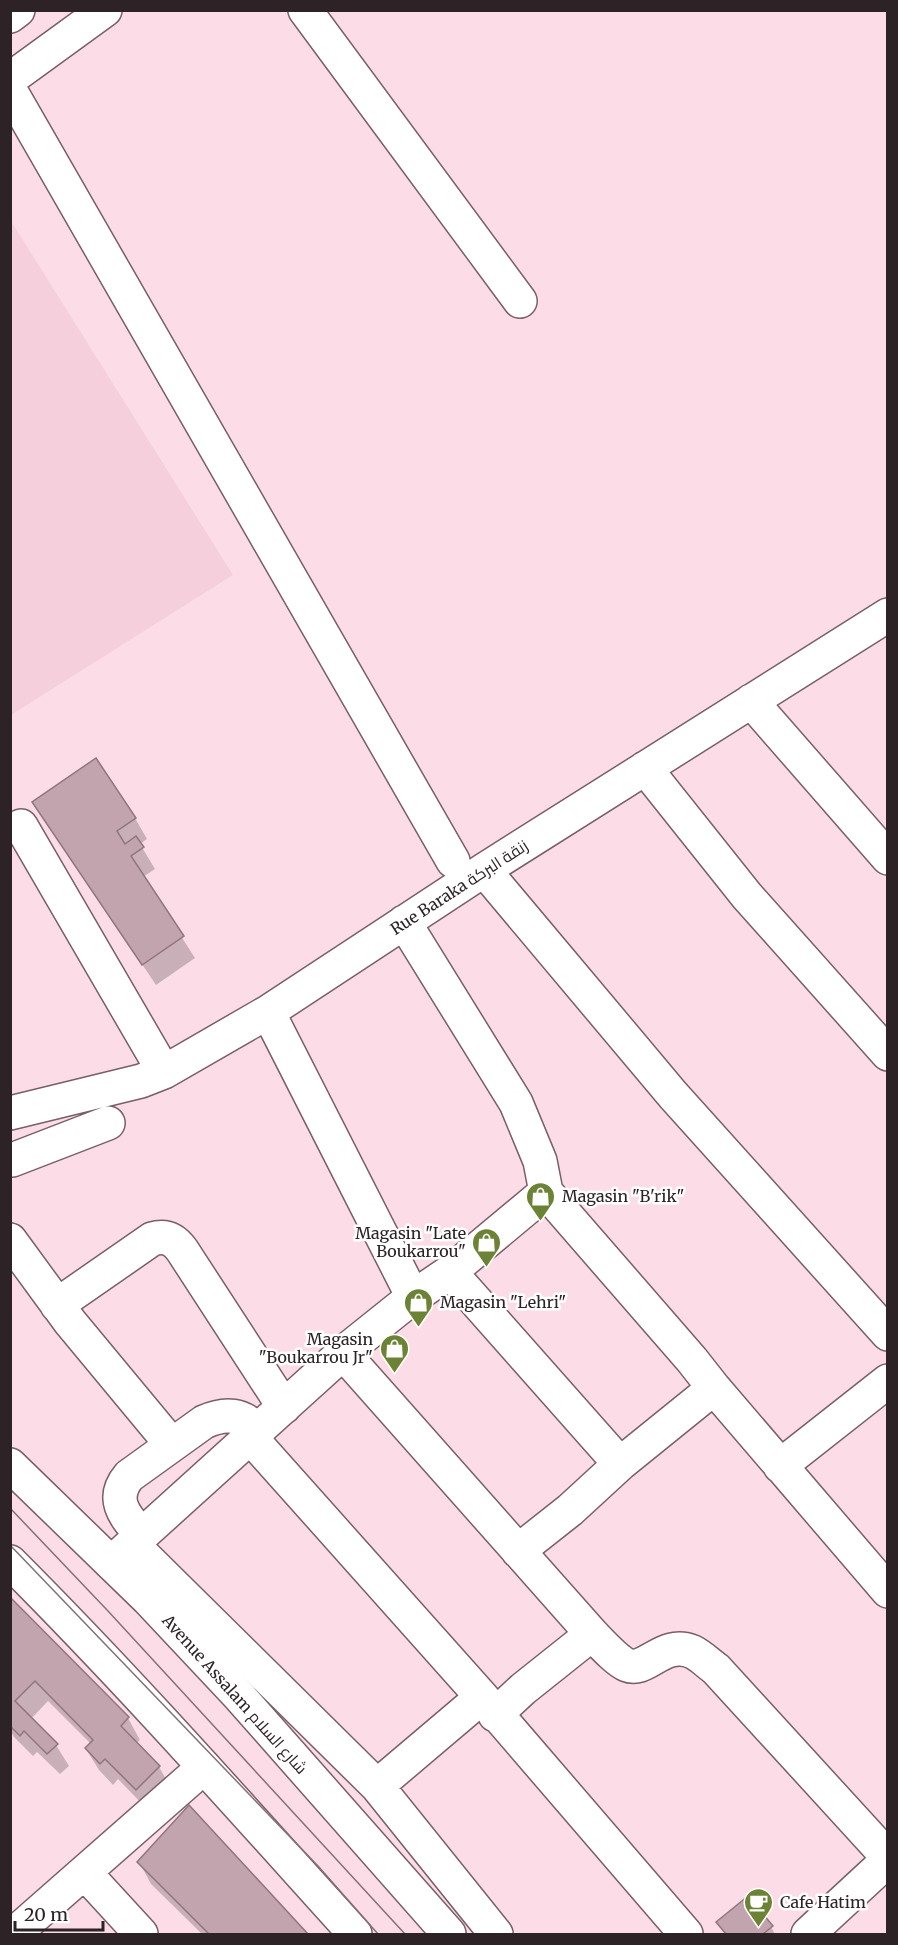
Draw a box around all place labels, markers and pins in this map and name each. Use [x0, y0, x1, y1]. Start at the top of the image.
shop icon: Magasin "B'rik" [525, 1180, 557, 1222]
place label: Magasin "B'rik" [562, 1186, 684, 1206]
place label: Magasin "Late Boukarrou" [355, 1223, 466, 1261]
shop icon: Magasin "Late Boukarrou" [471, 1226, 503, 1268]
shop icon: Magasin "Lehri" [403, 1286, 435, 1328]
place label: Magasin "Lehri" [440, 1292, 566, 1312]
place label: Magasin "Boukarrou Jr" [259, 1329, 373, 1367]
shop icon: Magasin "Boukarrou Jr" [378, 1332, 410, 1374]
cafe icon: Cafe Hatim [743, 1886, 775, 1928]
place label: Cafe Hatim [780, 1892, 866, 1912]

